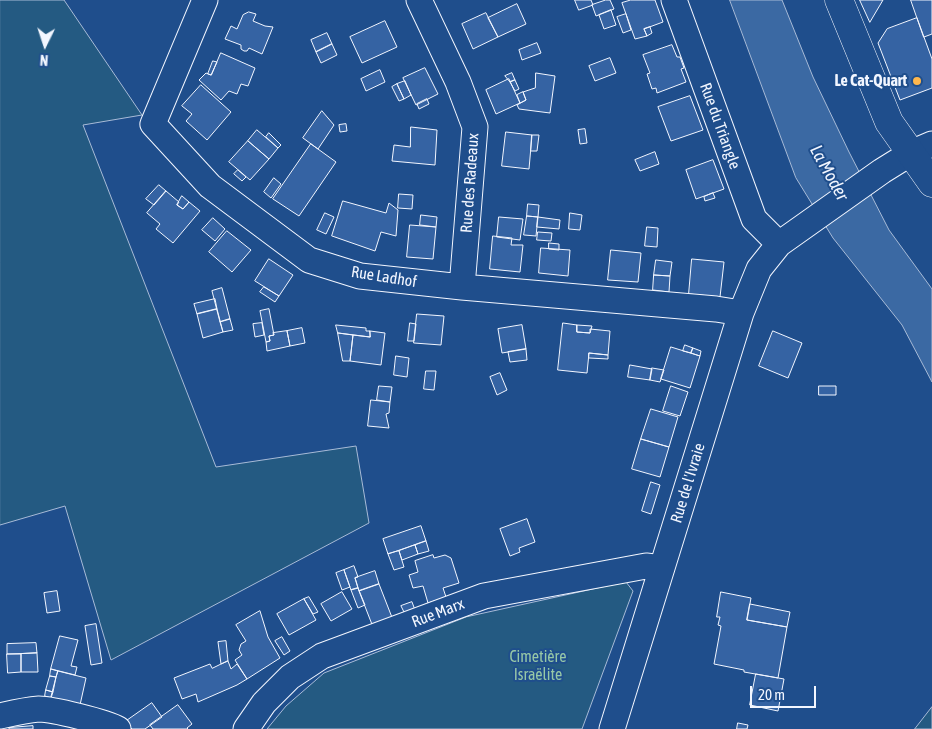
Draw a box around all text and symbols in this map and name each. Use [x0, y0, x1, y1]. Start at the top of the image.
north arrow [20, 20, 70, 70]
text: N [39, 52, 49, 68]
place label: Le Cat-Quart [834, 71, 907, 91]
marker: Le Cat-Quart [911, 75, 923, 87]
street label: Rue du Triangle [695, 80, 745, 172]
street label: Rue des Radeaux [457, 133, 483, 233]
water label: La Moder [805, 141, 853, 205]
street label: Rue Ladhof [350, 262, 418, 292]
street label: Rue de l'Ivraie [667, 441, 709, 525]
street label: Rue Marx [409, 594, 467, 632]
park label: Cimetière Israëlite [509, 647, 567, 685]
scale bar [752, 676, 818, 708]
text: 20 m [758, 686, 785, 703]

